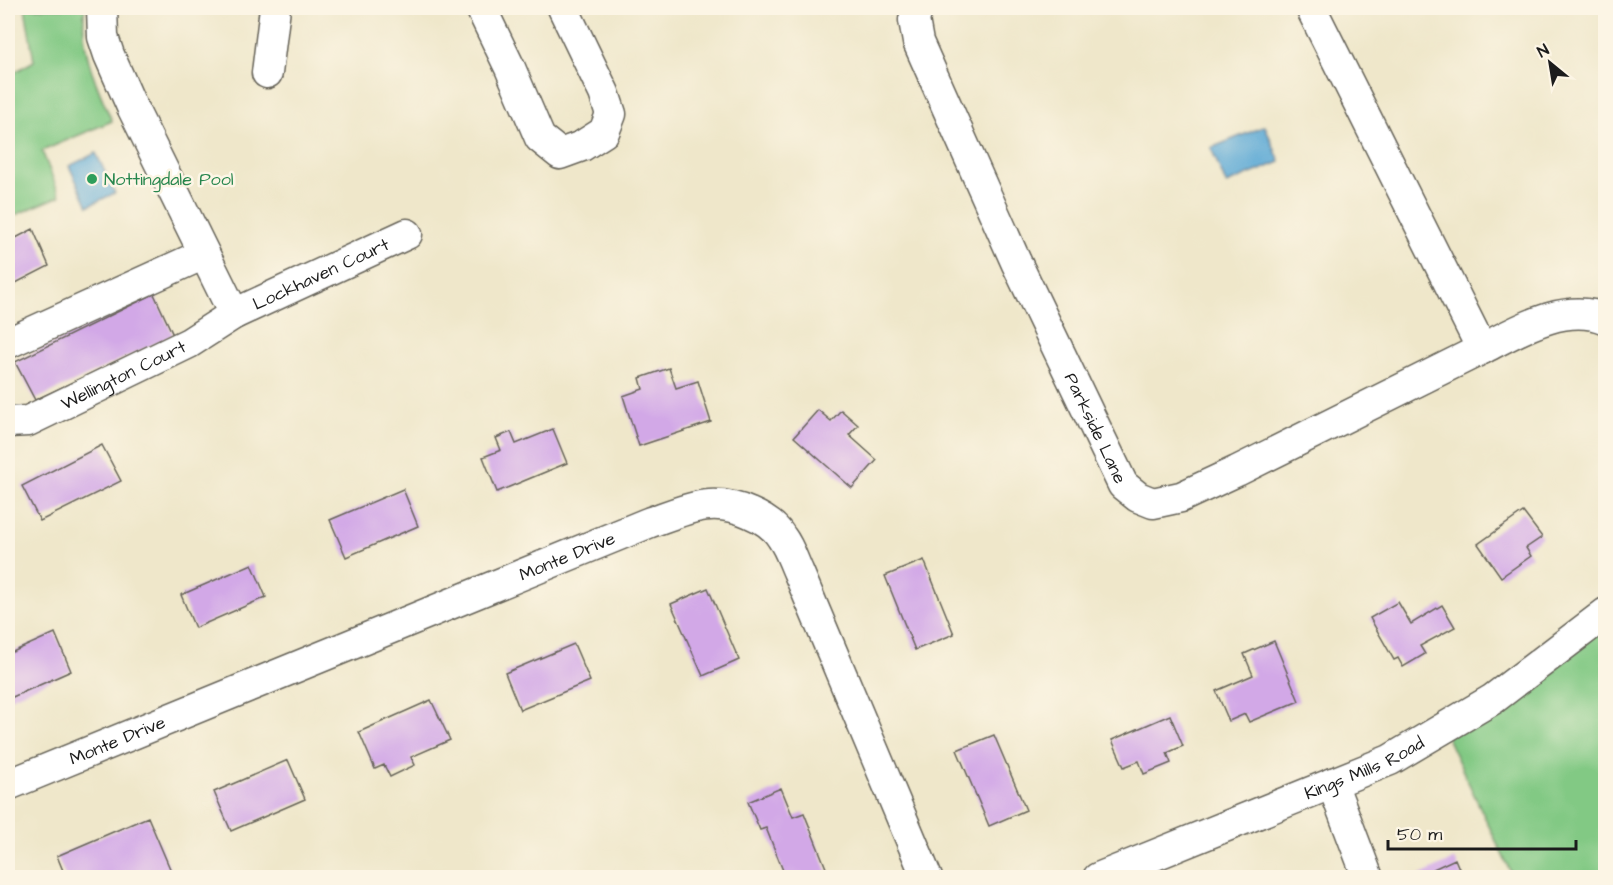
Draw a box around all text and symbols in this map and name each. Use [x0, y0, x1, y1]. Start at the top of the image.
north arrow [1520, 33, 1580, 93]
text: N [1533, 39, 1553, 63]
place label: Nottingdale Pool [104, 167, 234, 193]
marker: Nottingdale Pool [85, 172, 99, 186]
street label: Lockhaven Court [248, 231, 394, 316]
street label: Wellington Court [57, 334, 191, 416]
street label: Parkside Lane [1058, 369, 1133, 488]
street label: Monte Drive [515, 525, 619, 587]
street label: Monte Drive [65, 709, 169, 771]
street label: Kings Mills Road [1300, 730, 1429, 806]
scale bar [1388, 813, 1576, 851]
text: 50 m [1397, 822, 1442, 847]

